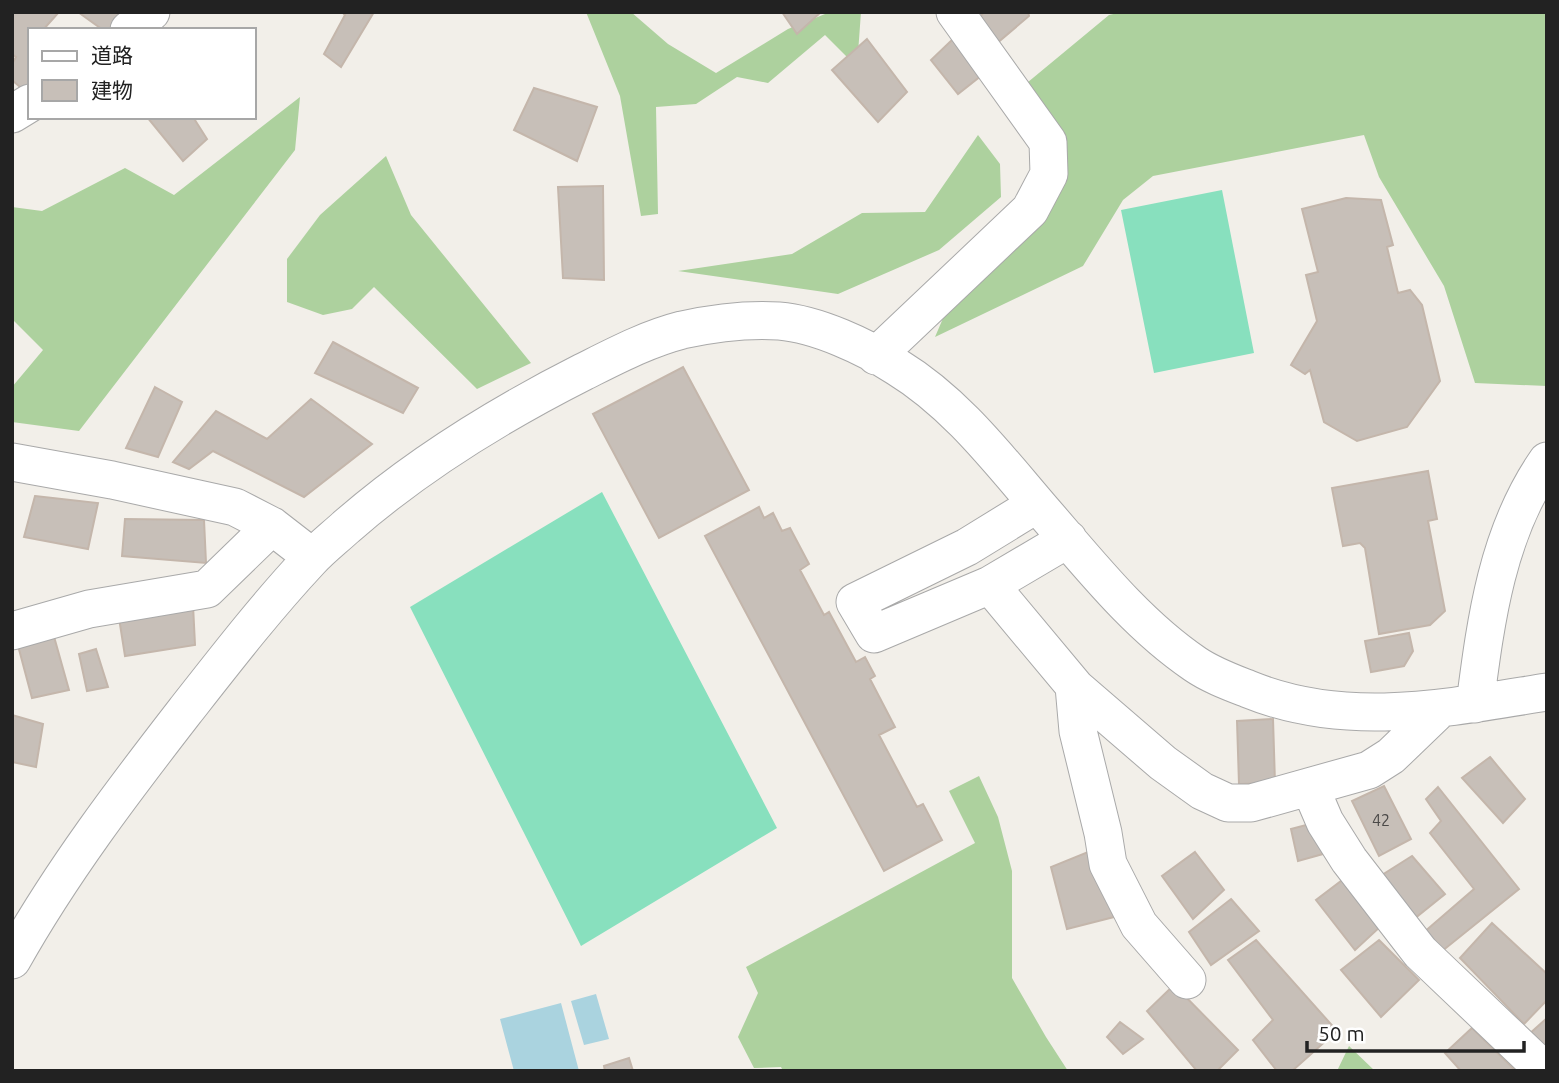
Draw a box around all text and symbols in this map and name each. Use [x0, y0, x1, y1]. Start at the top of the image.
legend [28, 28, 256, 119]
text: 道路 [91, 43, 133, 67]
text: 建物 [91, 78, 133, 102]
house number: 42 [1372, 811, 1390, 829]
scale bar [1307, 1010, 1524, 1054]
text: 50 m [1318, 1021, 1365, 1045]

